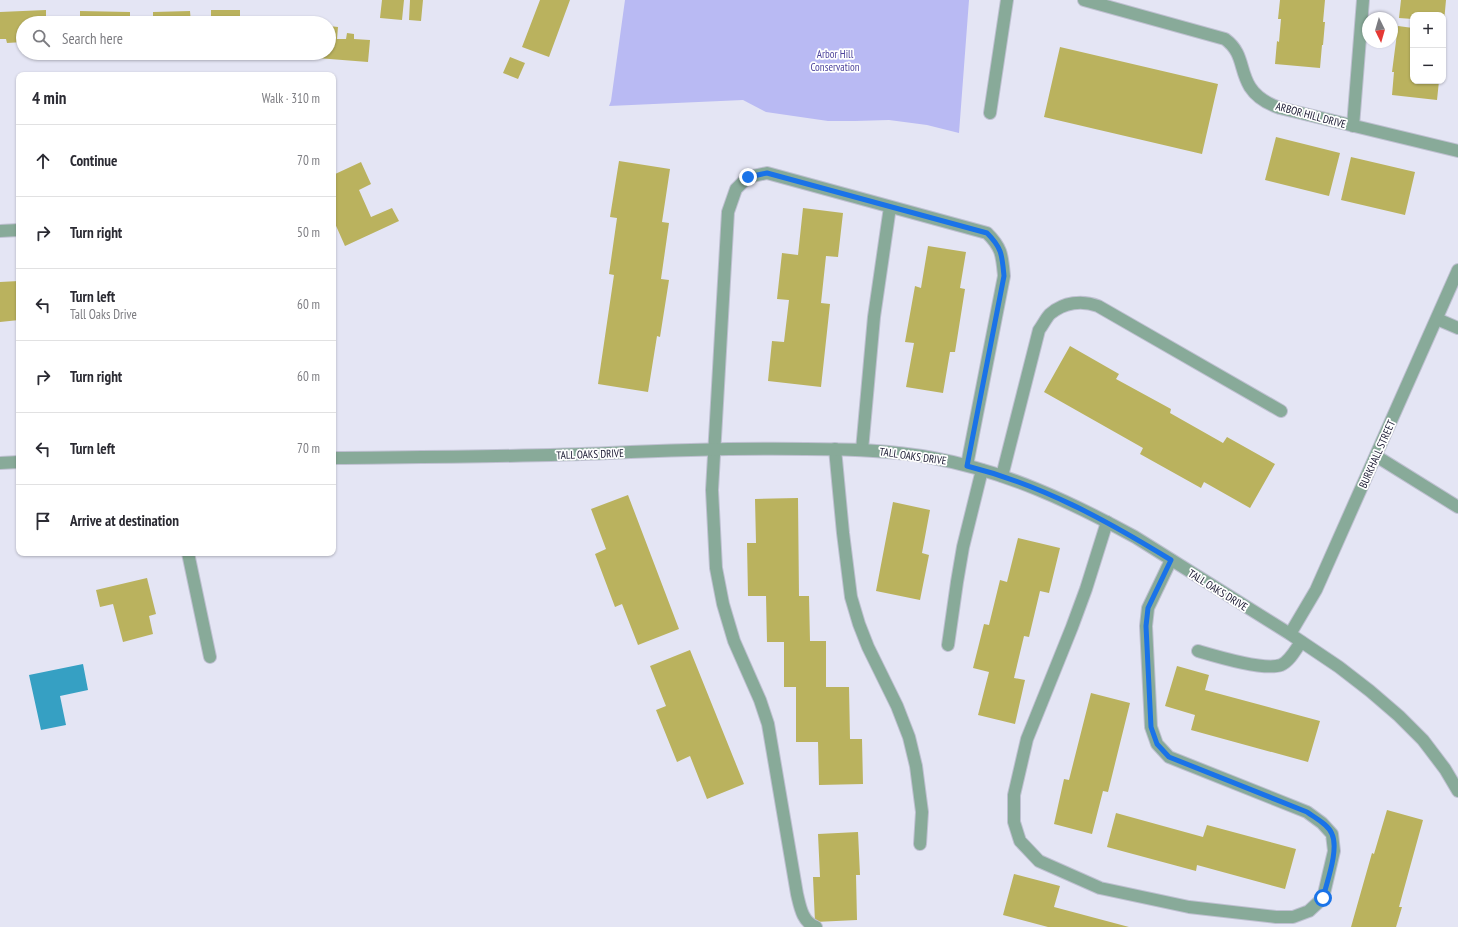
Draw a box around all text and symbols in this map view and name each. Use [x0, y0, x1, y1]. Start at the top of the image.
north arrow [1362, 12, 1398, 48]
map controls [1410, 12, 1446, 84]
button: + [1410, 12, 1446, 48]
search box [16, 16, 336, 60]
icon: search [30, 27, 52, 49]
text: Search here [62, 29, 123, 48]
park label: Arbor Hill Conservation [810, 47, 860, 74]
button: − [1410, 48, 1446, 84]
text: 4 min [32, 87, 66, 109]
text: Walk · 310 m [262, 90, 320, 107]
street label: ARBOR HILL DRIVE [1274, 99, 1348, 131]
icon: ahead [32, 150, 54, 172]
text: Continue [70, 151, 117, 170]
text: 70 m [297, 152, 320, 169]
route end [739, 168, 757, 186]
icon: right [32, 222, 54, 244]
text: Turn right [70, 223, 122, 242]
text: 50 m [297, 224, 320, 241]
text: Turn left [70, 287, 115, 306]
icon: left [32, 294, 54, 316]
text: 60 m [297, 296, 320, 313]
text: Tall Oaks Drive [70, 306, 137, 323]
icon: right [32, 366, 54, 388]
text: Turn right [70, 367, 122, 386]
text: 60 m [297, 368, 320, 385]
street label: BURKHALL STREET [1356, 418, 1398, 490]
icon: left [32, 438, 54, 460]
text: Turn left [70, 439, 115, 458]
text: 70 m [297, 440, 320, 457]
street label: TALL OAKS DRIVE [879, 444, 948, 468]
street label: TALL OAKS DRIVE [556, 446, 624, 462]
icon: arrive [32, 510, 54, 532]
text: Arrive at destination [70, 511, 179, 530]
street label: TALL OAKS DRIVE [1186, 566, 1251, 614]
route start [1314, 889, 1332, 907]

